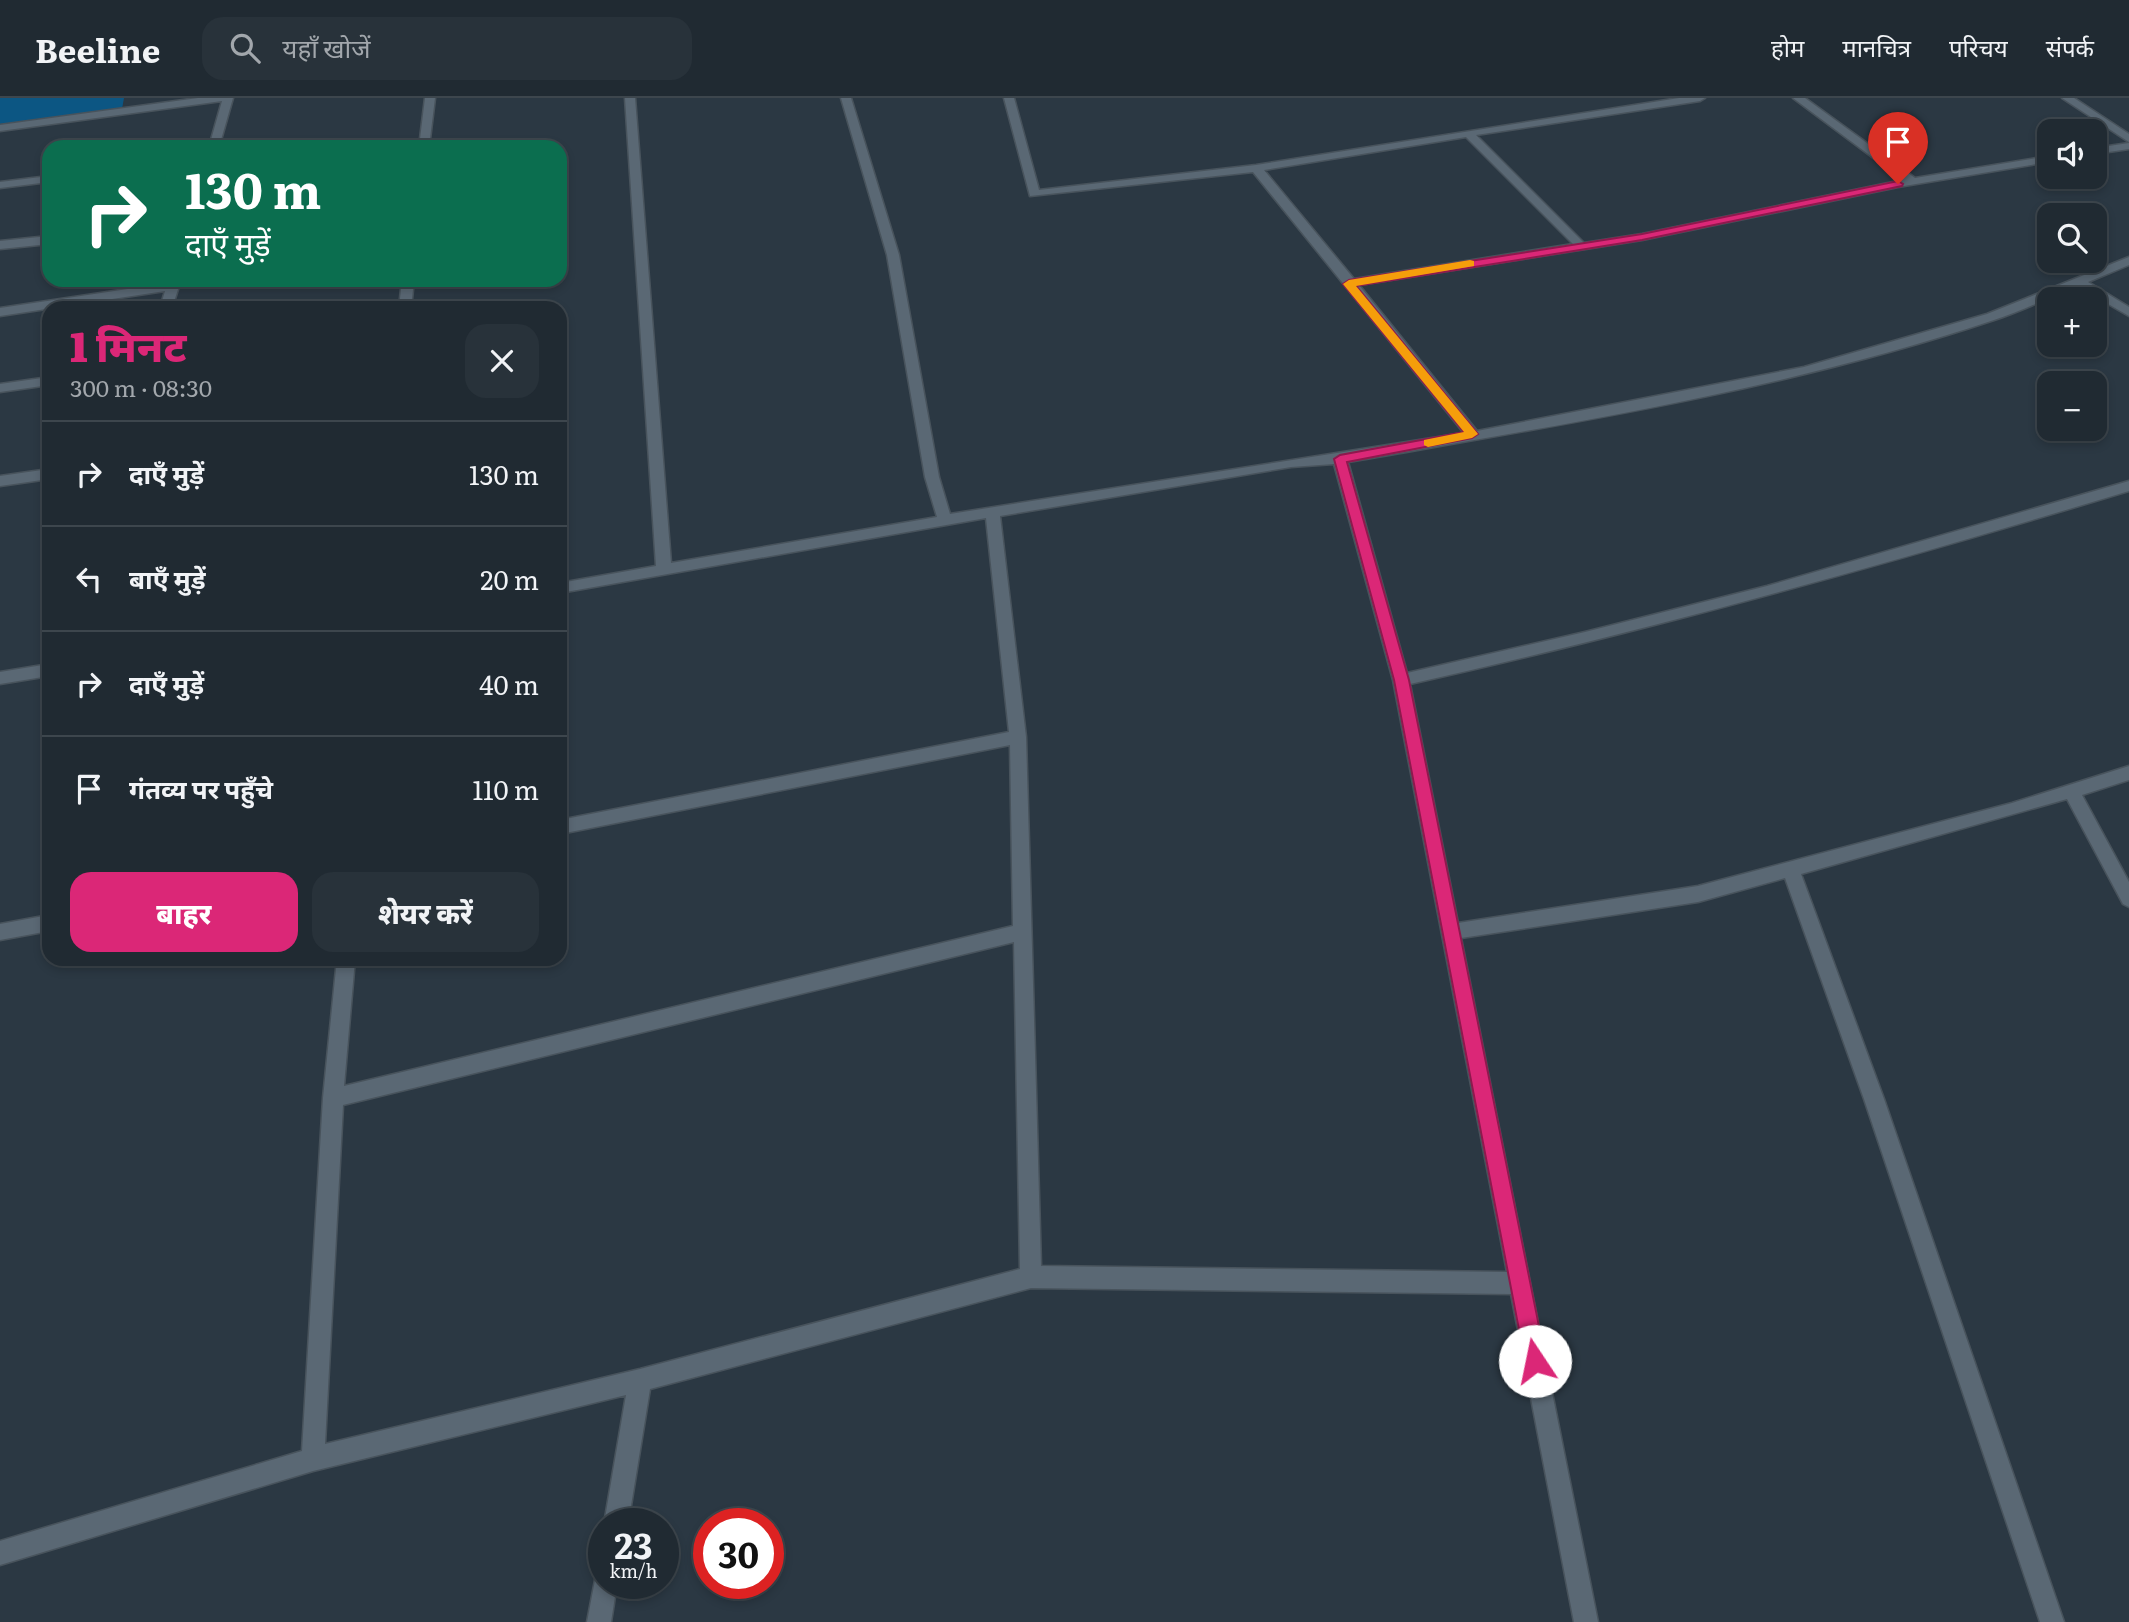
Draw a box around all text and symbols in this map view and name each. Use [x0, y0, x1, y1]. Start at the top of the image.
search box [202, 17, 692, 80]
text: Beeline [35, 24, 160, 73]
text: यहाँ खोजें [282, 27, 370, 66]
icon: search [226, 29, 264, 67]
text: होम [1771, 29, 1804, 64]
text: मानचित्र [1842, 29, 1911, 64]
text: परिचय [1949, 29, 2008, 64]
text: संपर्क [2046, 29, 2094, 64]
pin [1868, 112, 1928, 184]
map controls [2037, 119, 2107, 441]
button: sound [2037, 119, 2107, 189]
icon: arrive [1879, 123, 1917, 161]
text: 130 m [185, 151, 321, 224]
icon: right [70, 168, 161, 259]
button: search [2037, 203, 2107, 273]
text: दाएँ मुड़ें [185, 218, 271, 266]
button: + [2037, 287, 2107, 357]
text: 1 मिनट [70, 313, 186, 375]
button: close [465, 324, 539, 398]
text: 300 m · 08:30 [70, 370, 212, 404]
button: − [2037, 371, 2107, 441]
text: दाएँ मुड़ें [129, 453, 204, 492]
text: 130 m [469, 454, 539, 493]
icon: right [70, 455, 108, 493]
text: बाएँ मुड़ें [129, 558, 206, 597]
text: 20 m [480, 559, 539, 598]
icon: left [70, 560, 108, 598]
text: दाएँ मुड़ें [129, 663, 204, 702]
text: 40 m [479, 664, 539, 703]
icon: right [70, 665, 108, 703]
text: गंतव्य पर पहुँचे [129, 768, 273, 807]
text: 110 m [472, 769, 539, 808]
icon: arrive [70, 770, 108, 808]
button: बाहर [70, 872, 298, 952]
button: शेयर करें [312, 872, 539, 952]
position arrow [1498, 1324, 1572, 1398]
speed limit sign: 30 [693, 1508, 784, 1599]
text: 23 [614, 1518, 653, 1570]
text: km/h [610, 1557, 657, 1584]

